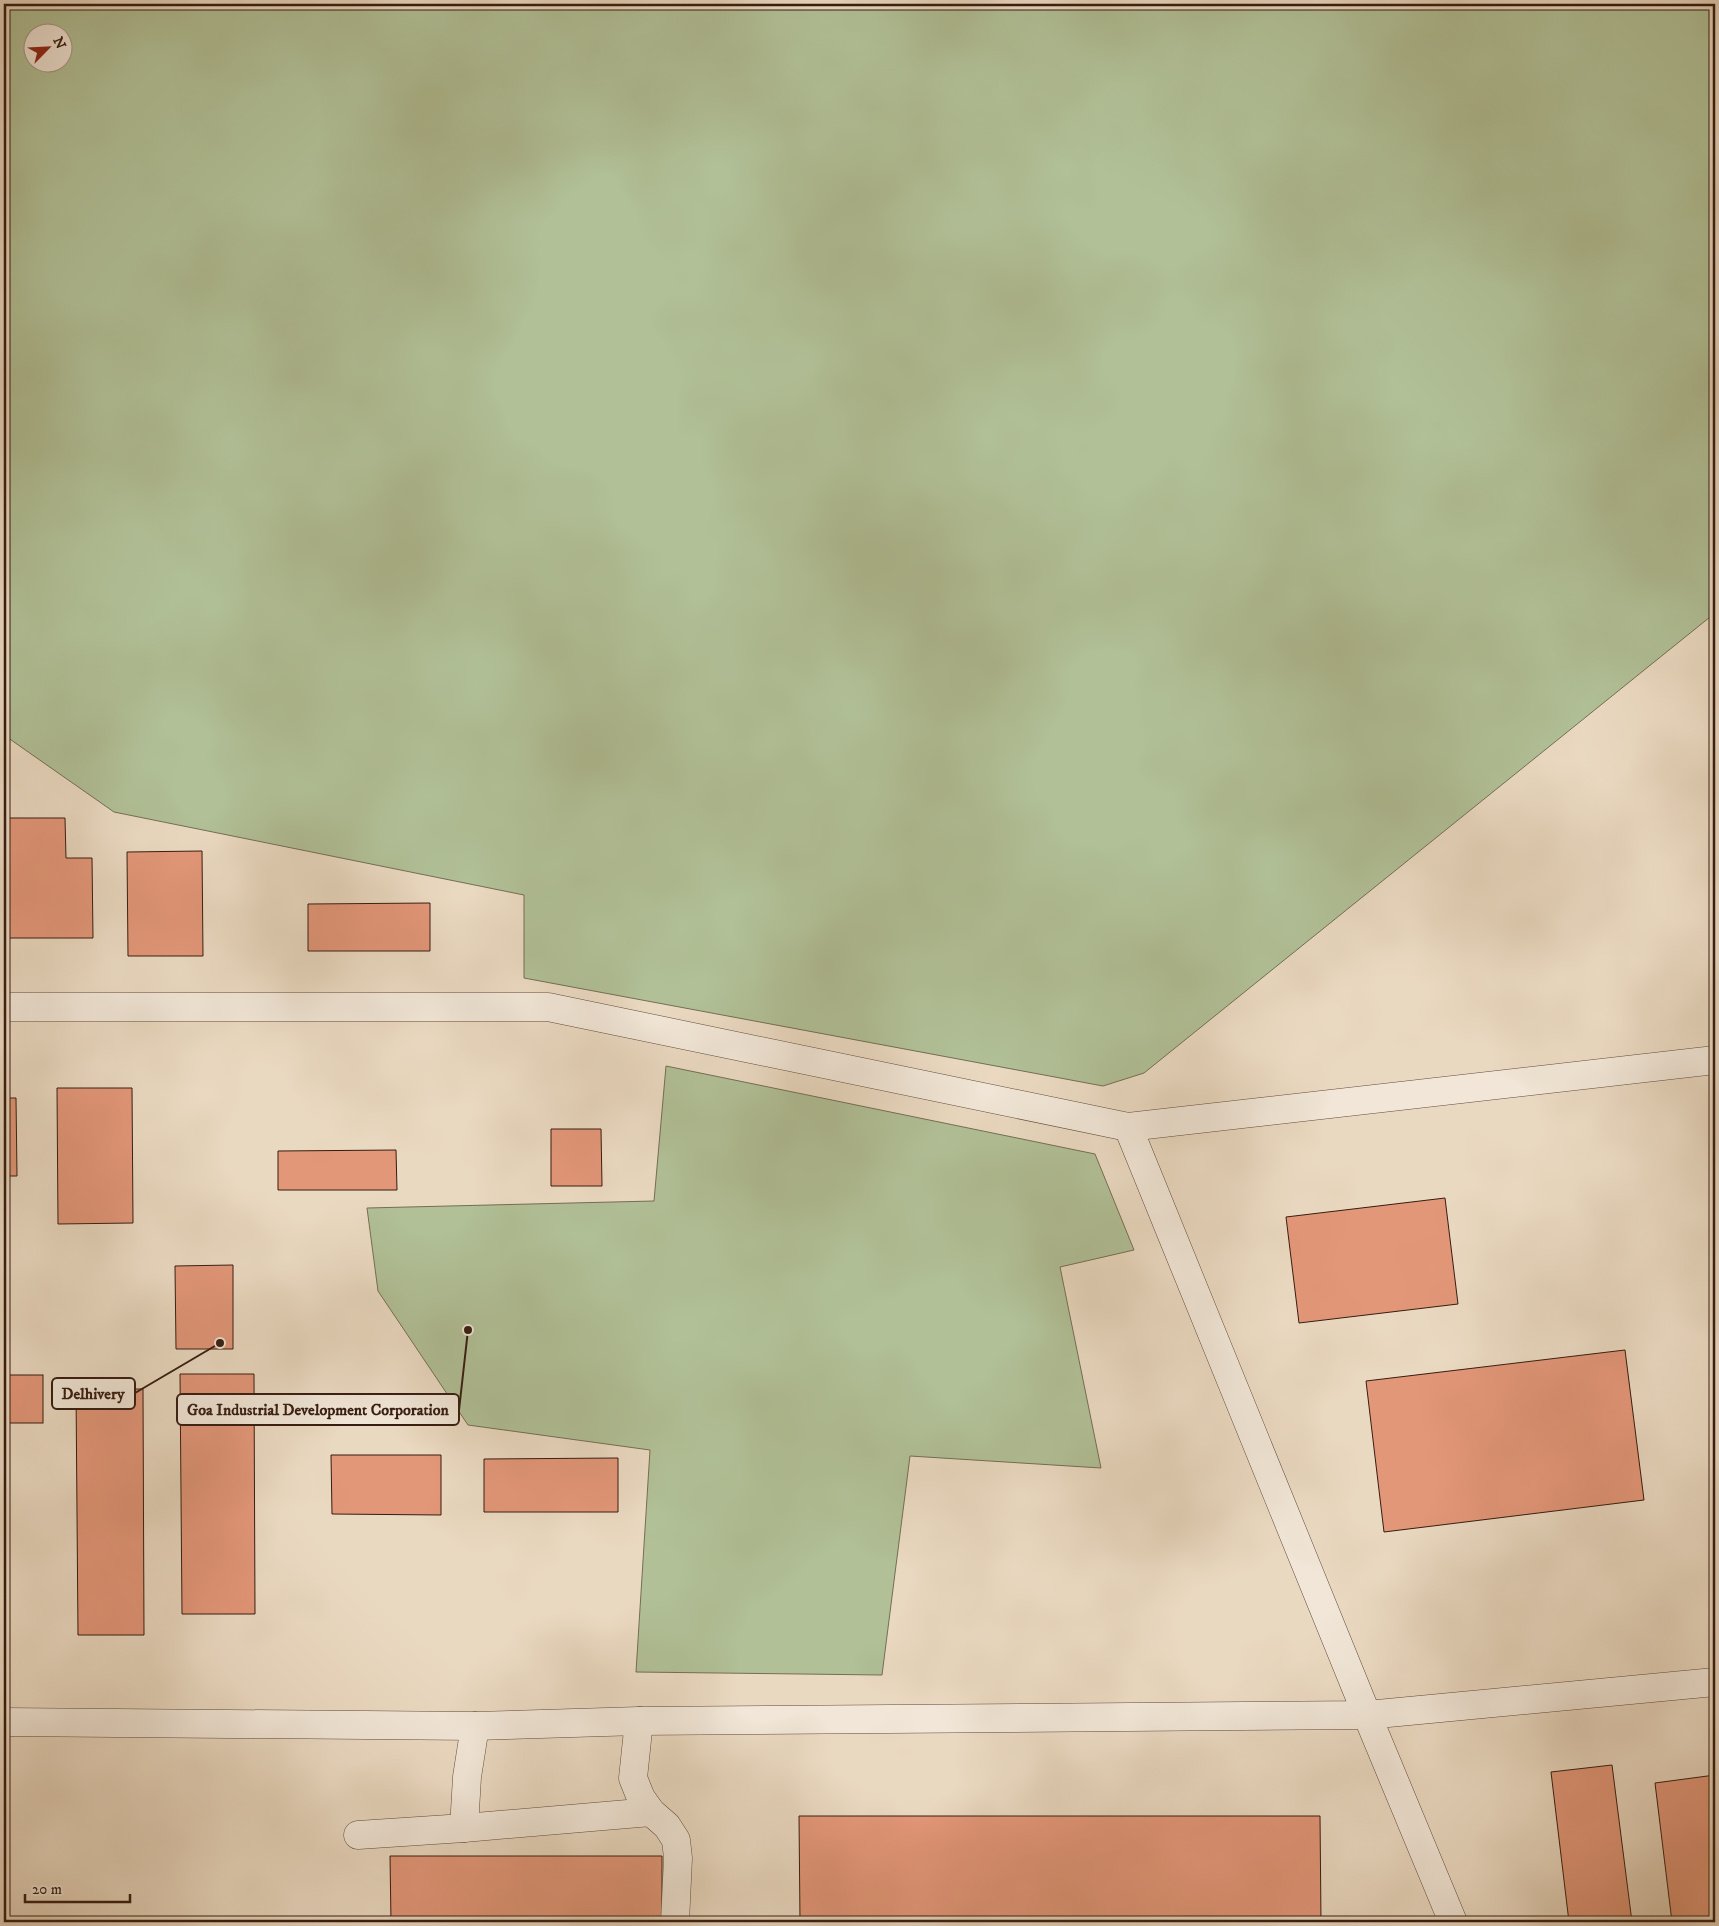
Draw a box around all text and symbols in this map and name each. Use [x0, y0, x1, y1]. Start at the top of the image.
north arrow [22, 22, 72, 72]
text: N [48, 34, 70, 52]
callout: Delhivery [52, 1378, 135, 1409]
text: Delhivery [61, 1384, 125, 1404]
callout: Goa Industrial Development Corporation [177, 1394, 459, 1425]
text: Goa Industrial Development Corporation [187, 1400, 450, 1420]
scale bar [25, 1871, 130, 1903]
text: 20 m [32, 1880, 62, 1899]

